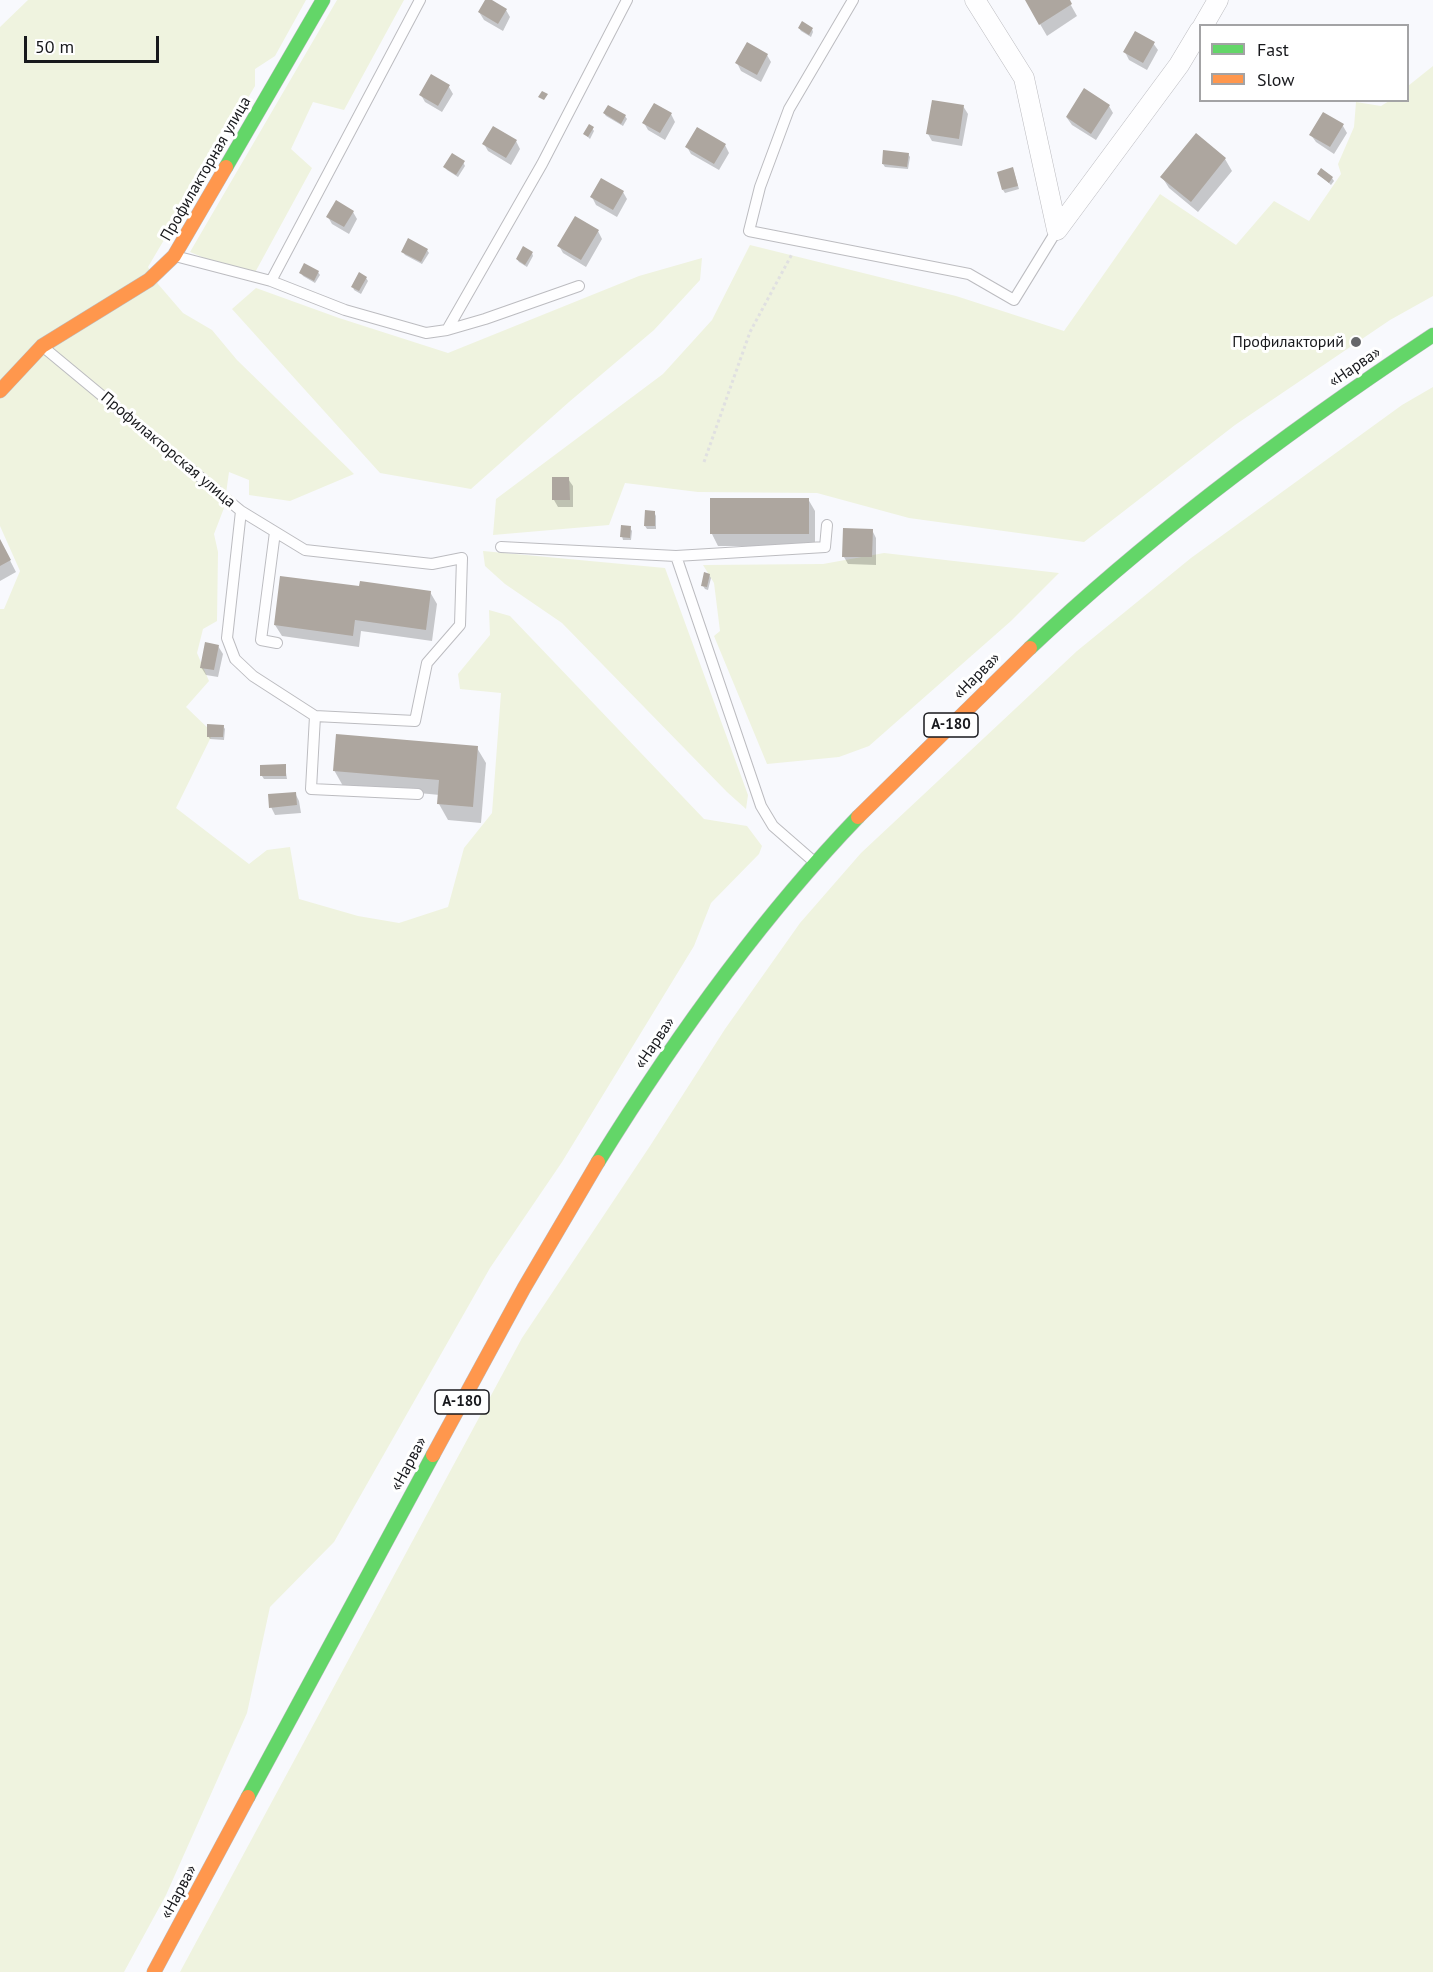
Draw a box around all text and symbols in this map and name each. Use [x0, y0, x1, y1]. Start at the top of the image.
scale bar [27, 24, 162, 62]
legend [1199, 24, 1409, 102]
text: 50 m [35, 35, 74, 58]
text: Fast [1257, 38, 1289, 61]
text: Slow [1257, 68, 1295, 91]
street label: Профилакторная улица [157, 93, 255, 245]
place label: Профилакторий [1232, 332, 1344, 352]
marker: Профилакторий [1349, 335, 1363, 349]
street label: «Нарва» [1325, 343, 1385, 391]
street label: Профилакторская улица [97, 388, 239, 512]
street label: «Нарва» [950, 649, 1004, 703]
road number: А-180 [924, 713, 978, 737]
street label: «Нарва» [631, 1013, 679, 1073]
road number: А-180 [435, 1390, 489, 1414]
street label: «Нарва» [387, 1434, 431, 1494]
street label: «Нарва» [157, 1862, 201, 1922]

